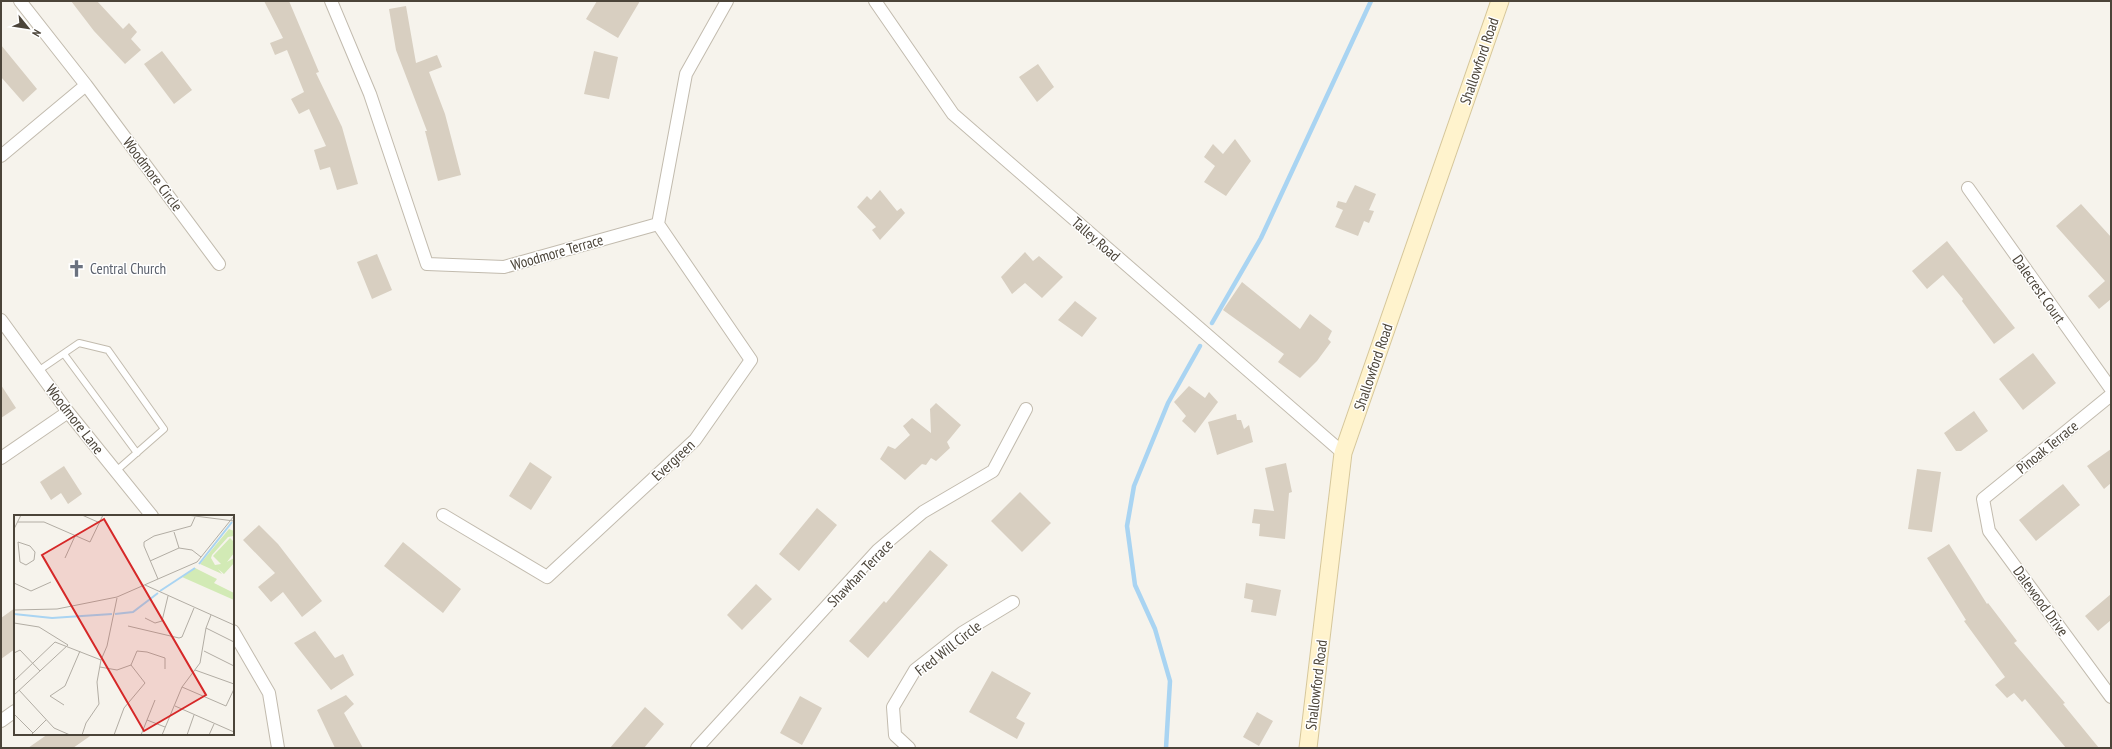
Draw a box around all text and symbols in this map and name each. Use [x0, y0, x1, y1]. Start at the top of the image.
north arrow [8, 8, 48, 48]
street label: Shallowford Road [1455, 15, 1503, 107]
text: N [29, 27, 44, 39]
street label: Woodmore Circle [119, 133, 187, 215]
street label: Talley Road [1068, 213, 1124, 265]
street label: Woodmore Terrace [509, 230, 605, 274]
street label: Dalecrest Court [2008, 251, 2070, 327]
church icon: Central Church [67, 258, 87, 278]
place label: Central Church [90, 259, 166, 278]
street label: Shallowford Road [1349, 321, 1397, 413]
street label: Woodmore Lane [42, 380, 108, 458]
street label: Pinoak Terrace [2012, 416, 2082, 478]
street label: Evergreen [648, 435, 698, 485]
inset map [14, 515, 234, 735]
street label: Shawhan Terrace [823, 535, 897, 611]
street label: Dalewood Drive [2009, 562, 2073, 640]
street label: Fred Will Circle [911, 616, 985, 680]
street label: Shallowford Road [1301, 639, 1331, 731]

